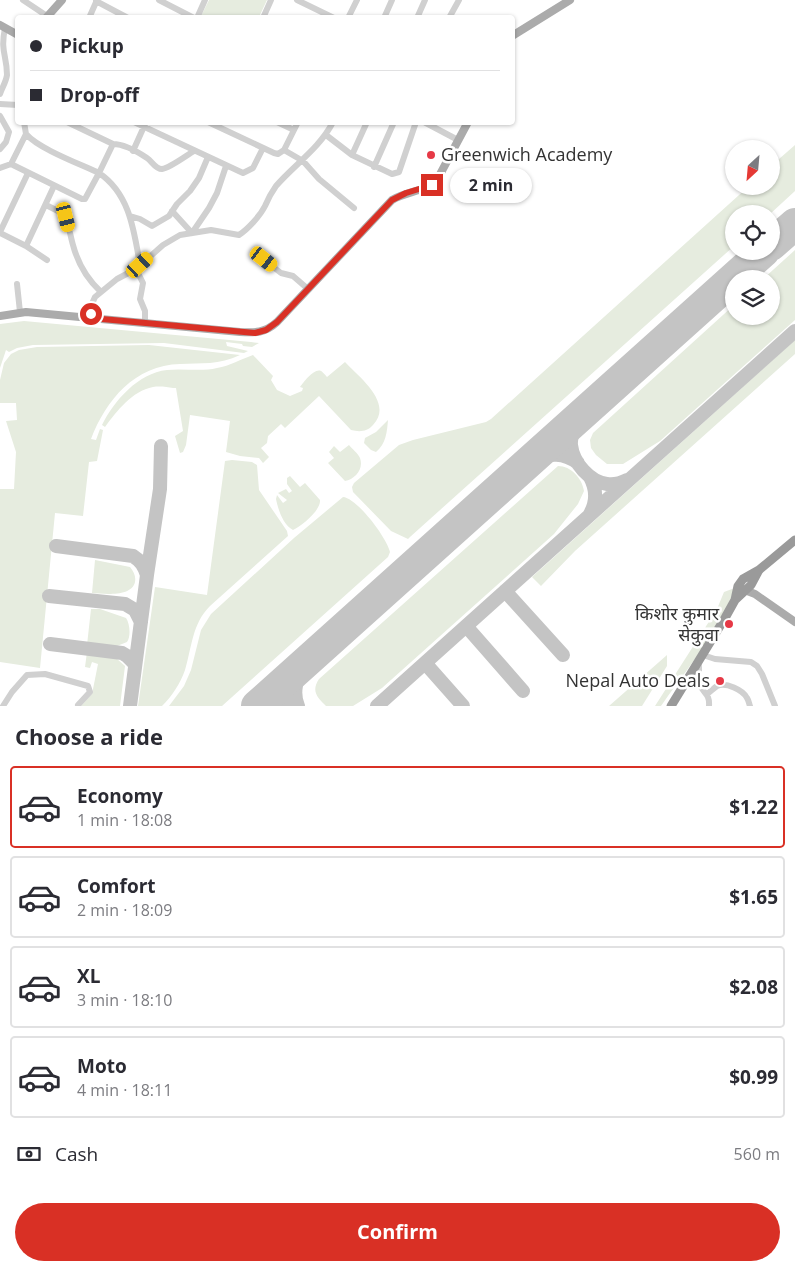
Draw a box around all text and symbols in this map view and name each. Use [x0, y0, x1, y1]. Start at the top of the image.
text: Pickup [60, 33, 124, 59]
text: Drop-off [60, 82, 139, 108]
north arrow [725, 140, 780, 195]
map controls [725, 140, 780, 325]
place label: Greenwich Academy [441, 142, 613, 166]
marker: Greenwich Academy [425, 149, 437, 161]
callout: 2 min [450, 168, 532, 202]
route end [421, 174, 443, 196]
text: 2 min [469, 174, 513, 196]
car [55, 201, 76, 233]
button: locate [725, 205, 780, 260]
car [247, 244, 280, 274]
car [123, 249, 156, 281]
button: layers [725, 270, 780, 325]
route start [80, 303, 102, 325]
place label: किशोर कुमार सेकुवा [635, 601, 720, 647]
marker: किशोर कुमार सेकुवा [723, 618, 735, 630]
place label: Nepal Auto Deals [565, 668, 710, 692]
marker: Nepal Auto Deals [714, 675, 726, 687]
text: Choose a ride [15, 721, 163, 751]
text: Economy [77, 783, 163, 809]
icon: car [17, 785, 62, 830]
text: $1.22 [729, 794, 778, 820]
text: 1 min · 18:08 [77, 809, 172, 831]
text: Comfort [77, 873, 156, 899]
icon: car [17, 875, 62, 920]
text: $1.65 [729, 884, 778, 910]
text: 2 min · 18:09 [77, 899, 172, 921]
text: XL [77, 963, 100, 989]
icon: car [17, 965, 62, 1010]
text: $2.08 [729, 974, 778, 1000]
text: 3 min · 18:10 [77, 989, 172, 1011]
text: Moto [77, 1053, 127, 1079]
icon: car [17, 1055, 62, 1100]
text: $0.99 [729, 1064, 778, 1090]
text: 4 min · 18:11 [77, 1079, 172, 1101]
icon: cash [15, 1140, 43, 1168]
text: Cash [55, 1141, 98, 1167]
text: 560 m [734, 1143, 780, 1165]
button: Confirm [15, 1203, 780, 1261]

